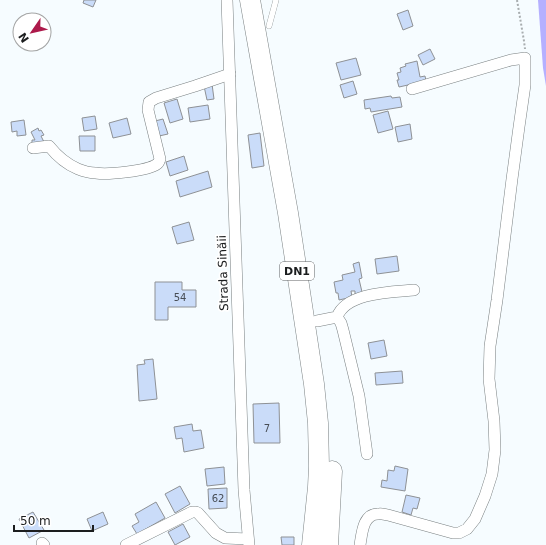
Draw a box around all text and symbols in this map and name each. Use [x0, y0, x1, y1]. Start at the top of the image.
north arrow [12, 12, 52, 52]
text: N [16, 30, 32, 45]
street label: Strada Sinăii [215, 235, 231, 311]
road number: DN1 [280, 262, 314, 280]
house number: 54 [174, 292, 186, 303]
house number: 7 [264, 423, 270, 434]
house number: 62 [212, 493, 224, 504]
scale bar [14, 507, 93, 533]
text: 50 m [20, 514, 51, 528]

